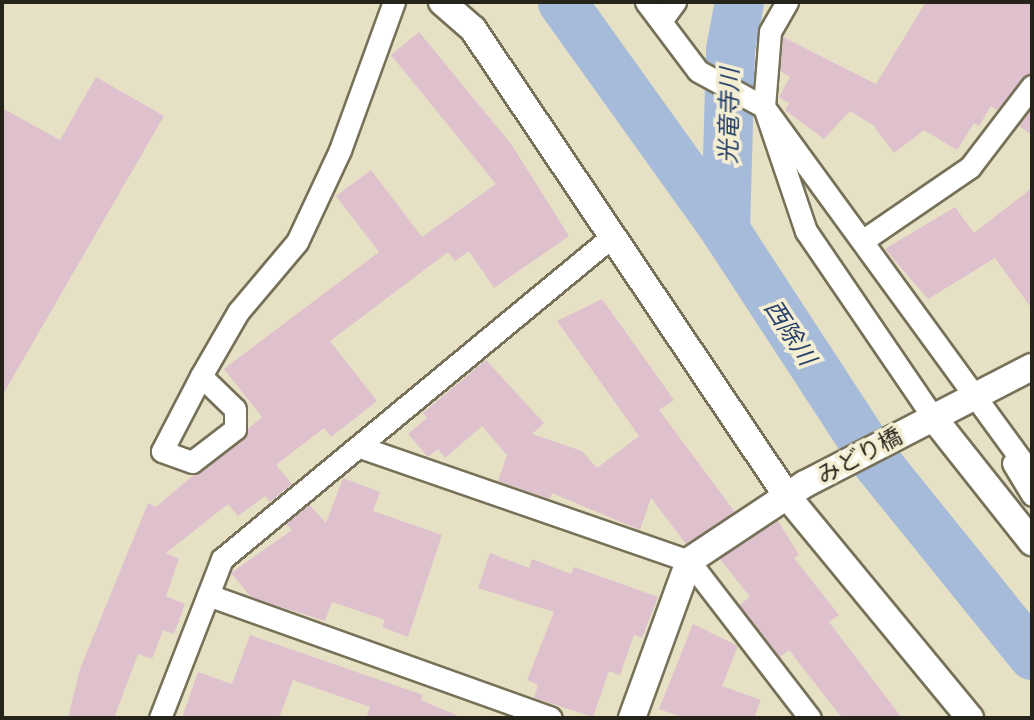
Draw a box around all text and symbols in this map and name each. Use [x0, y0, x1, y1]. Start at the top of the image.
water label: 光竜寺川 [713, 68, 743, 164]
water label: 西除川 [759, 294, 823, 370]
street label: みどり橋 [812, 421, 906, 489]

